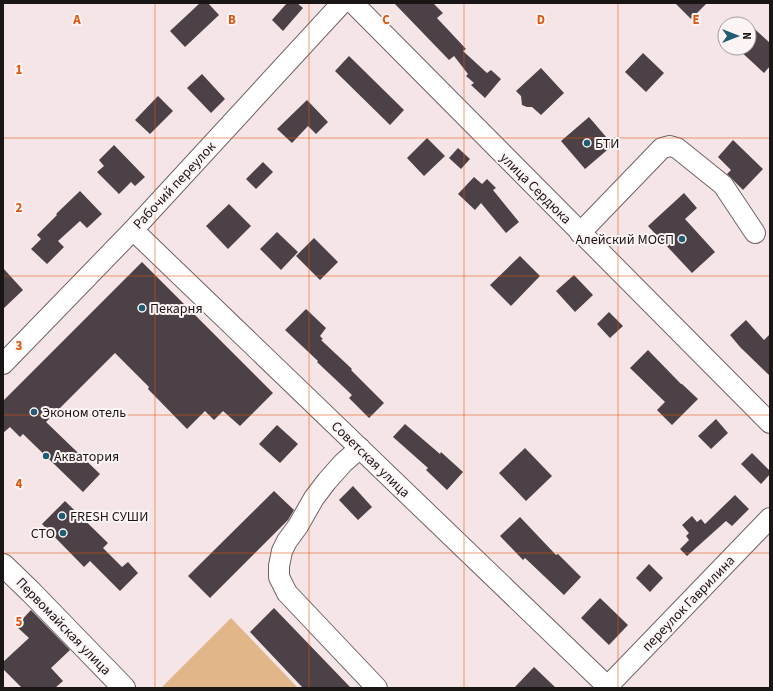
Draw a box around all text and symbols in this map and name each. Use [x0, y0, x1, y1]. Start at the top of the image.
text: A [72, 11, 81, 29]
text: B [228, 11, 236, 29]
text: C [382, 11, 390, 29]
text: D [537, 11, 545, 29]
text: E [692, 11, 700, 29]
north arrow [717, 16, 757, 56]
text: N [739, 32, 754, 40]
text: 1 [16, 61, 23, 79]
place label: БТИ [595, 134, 620, 154]
street label: Рабочий переулок [129, 137, 221, 234]
marker: БТИ [582, 138, 592, 148]
street label: улица Сердюка [495, 148, 576, 229]
text: 2 [16, 199, 23, 217]
place label: Алейский МОСП [575, 230, 674, 250]
marker: Алейский МОСП [677, 234, 687, 244]
place label: Пекарня [150, 299, 203, 319]
marker: Пекарня [137, 303, 147, 313]
text: 3 [16, 337, 23, 355]
place label: Эконом отель [42, 403, 126, 423]
marker: Эконом отель [29, 407, 39, 417]
street label: Советская улица [326, 417, 414, 503]
place label: Акватория [54, 447, 119, 467]
marker: Акватория [41, 451, 51, 461]
text: 4 [16, 475, 23, 493]
place label: FRESH СУШИ [70, 507, 148, 527]
marker: FRESH СУШИ [57, 511, 67, 521]
place label: СТО [31, 524, 55, 544]
marker: СТО [58, 528, 68, 538]
street label: переулок Гаврилина [638, 551, 740, 656]
street label: Первомайская улица [11, 573, 115, 680]
text: 5 [16, 613, 23, 631]

